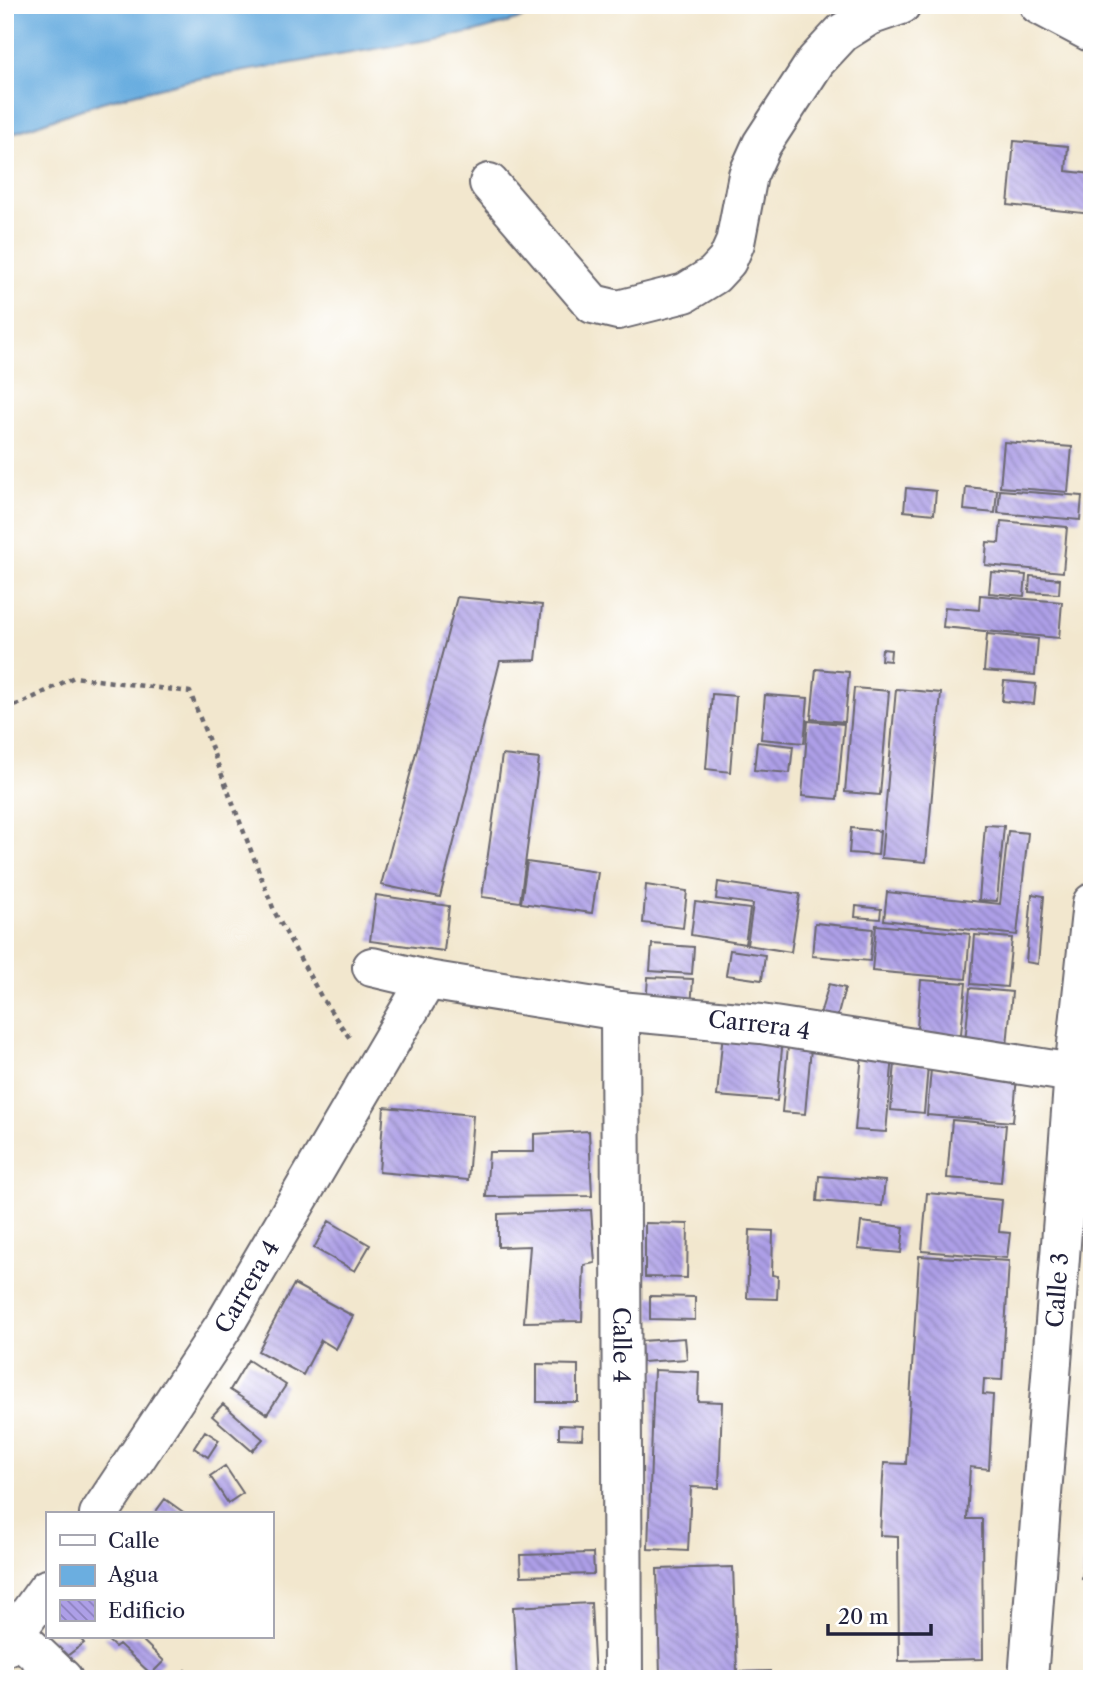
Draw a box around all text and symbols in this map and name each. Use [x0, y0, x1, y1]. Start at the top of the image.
street label: Carrera 4 [707, 1005, 812, 1046]
street label: Carrera 4 [209, 1236, 285, 1338]
street label: Calle 3 [1041, 1252, 1074, 1329]
street label: Calle 4 [607, 1307, 636, 1383]
legend [46, 1512, 273, 1638]
text: Calle [108, 1528, 160, 1553]
text: Agua [107, 1562, 160, 1587]
scale bar [828, 1593, 931, 1637]
text: Edificio [108, 1598, 185, 1623]
text: 20 m [838, 1604, 889, 1629]

